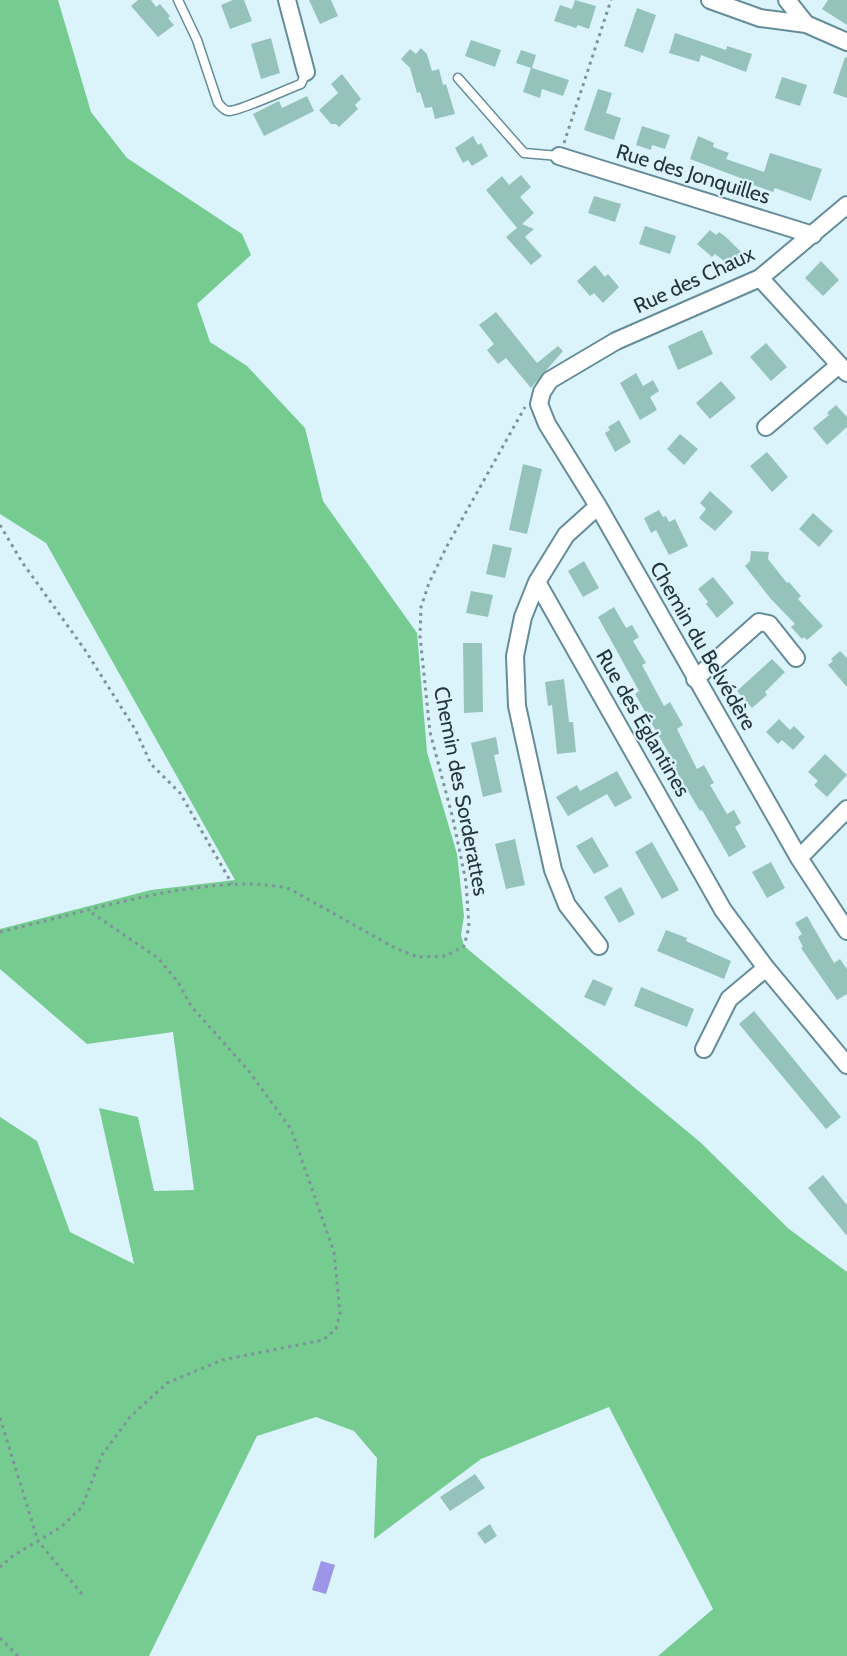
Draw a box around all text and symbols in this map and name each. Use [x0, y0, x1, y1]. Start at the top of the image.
street label: Rue des Jonquilles [613, 138, 773, 209]
street label: Rue des Chaux [630, 241, 758, 318]
street label: Chemin du Belvédère [645, 557, 762, 735]
street label: Rue des Églantines [591, 645, 696, 801]
street label: Chemin des Sorderattes [429, 684, 494, 898]

